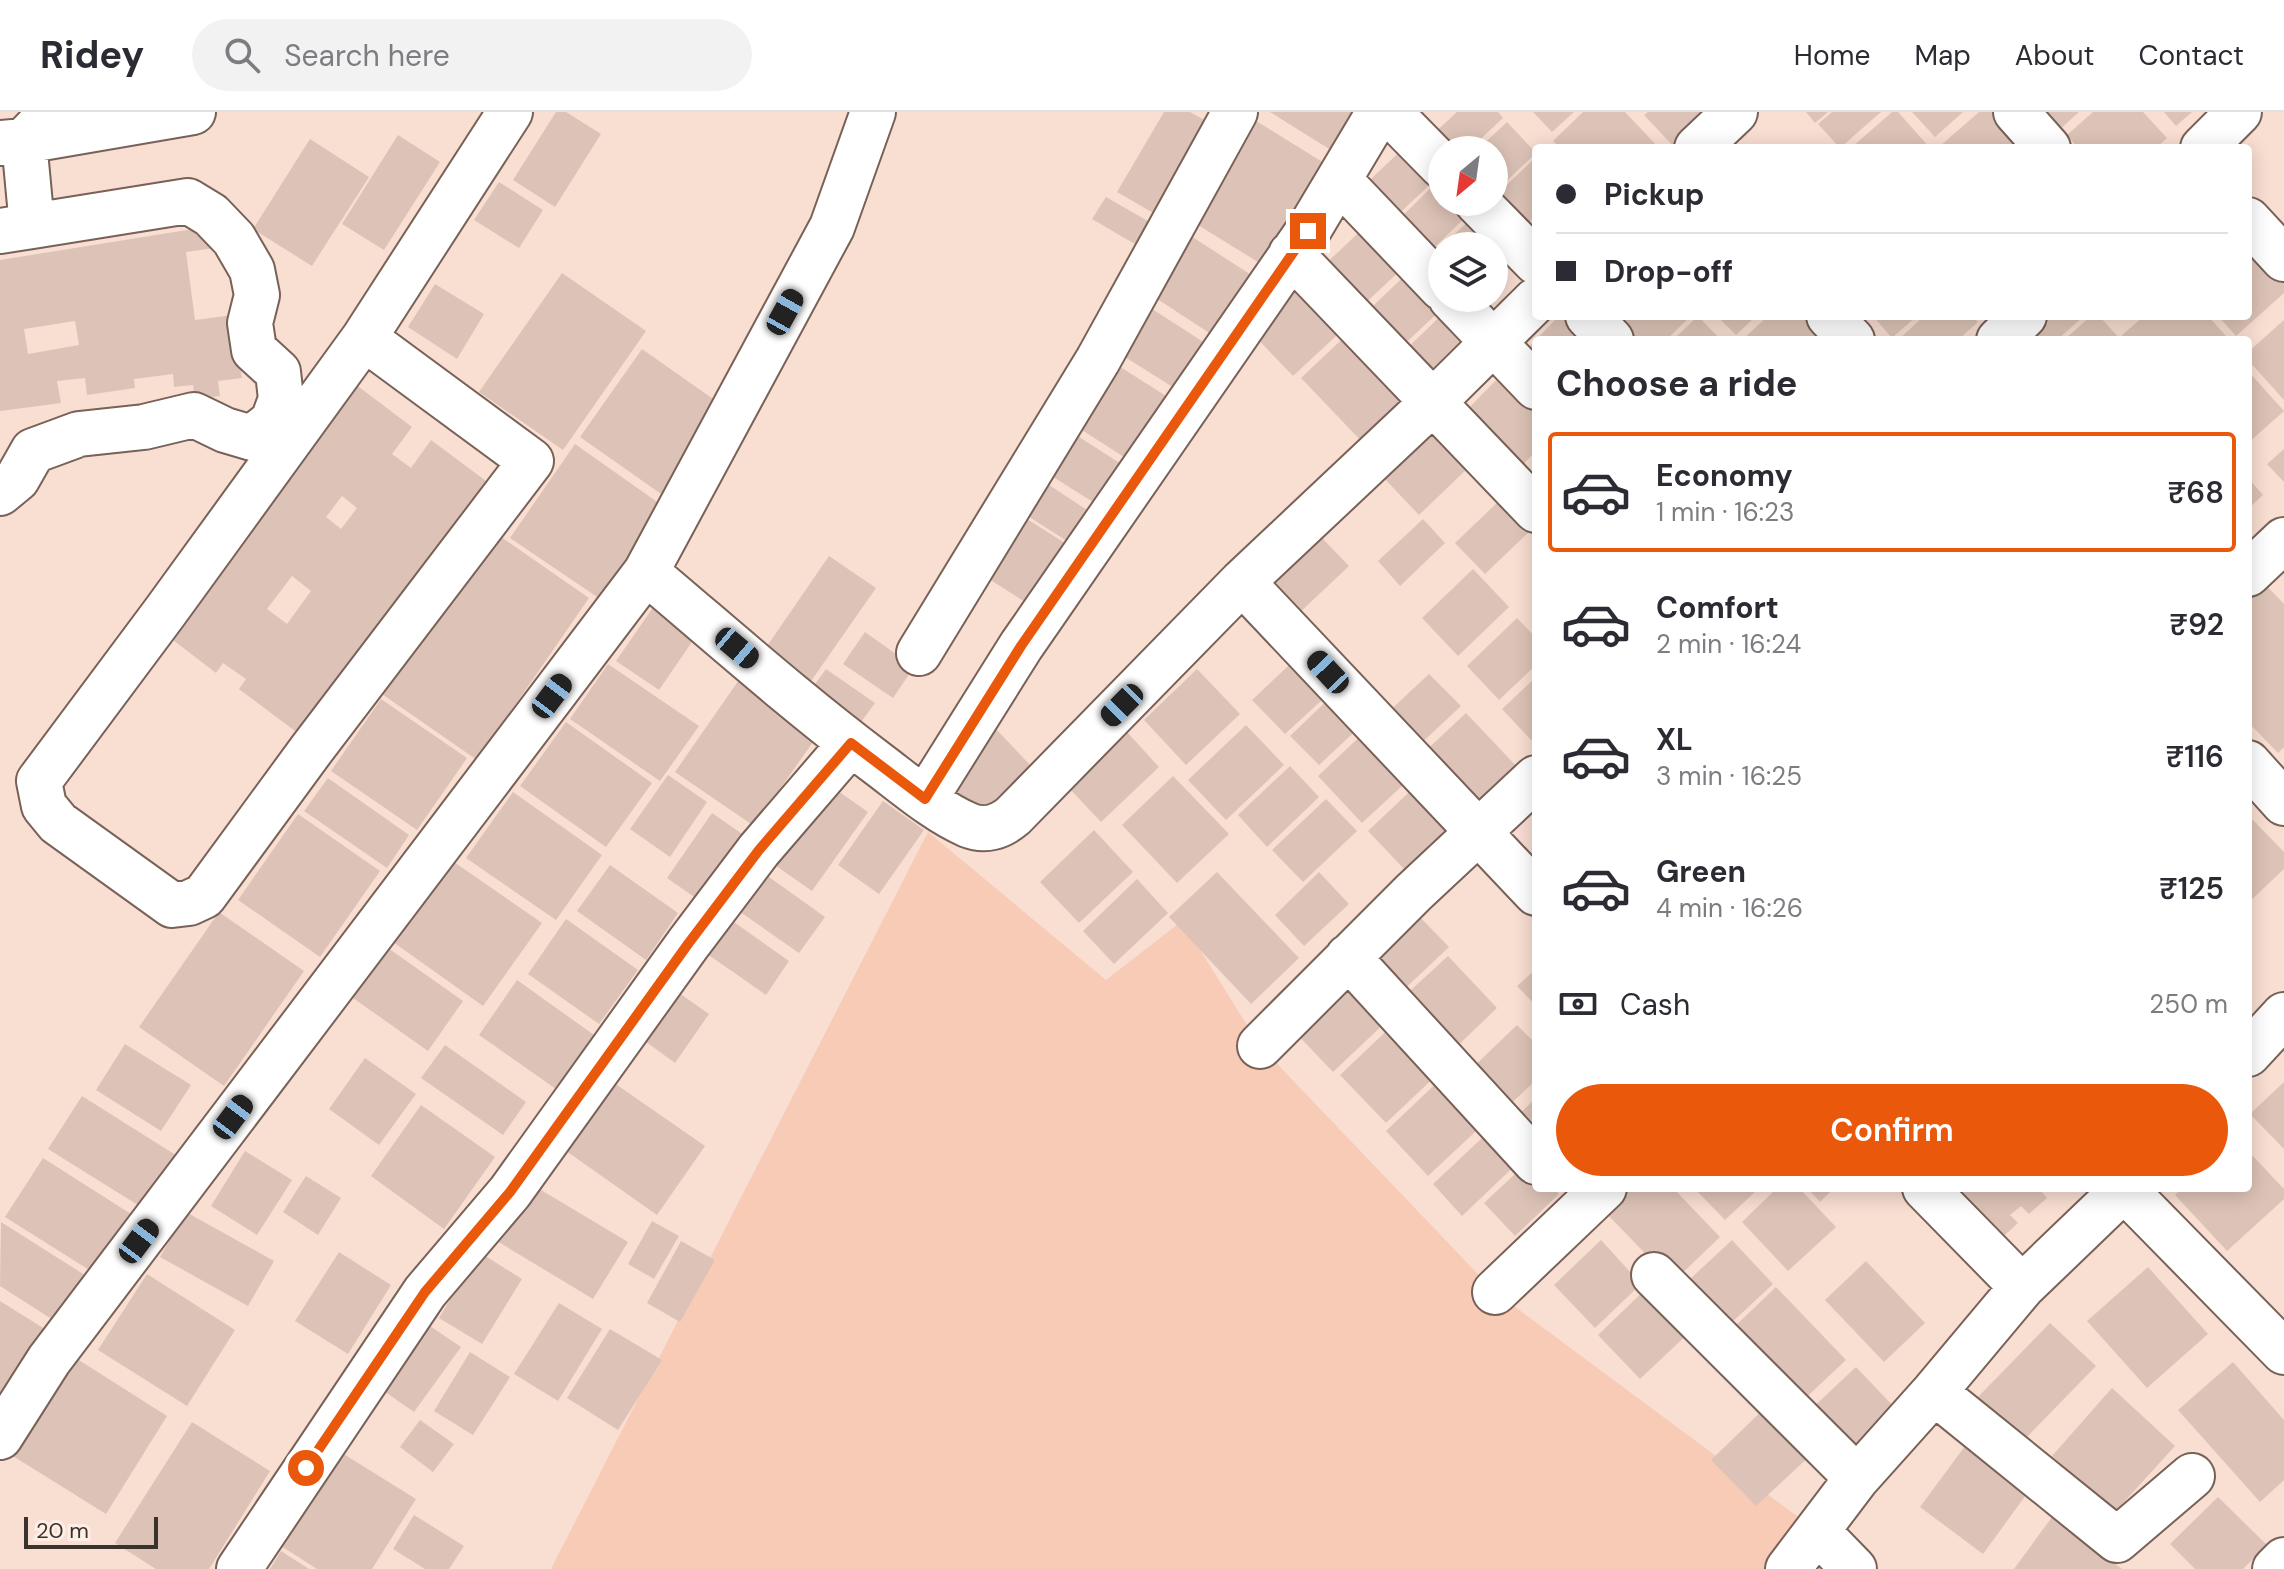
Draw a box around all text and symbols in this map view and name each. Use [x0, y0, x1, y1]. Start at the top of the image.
search box [192, 19, 752, 91]
text: Ridey [40, 30, 144, 80]
icon: search [220, 33, 264, 77]
text: Search here [284, 36, 450, 75]
text: Home [1794, 37, 1870, 74]
text: Map [1914, 37, 1971, 74]
text: About [2015, 37, 2094, 74]
text: Contact [2138, 37, 2244, 74]
north arrow [1428, 136, 1508, 216]
map controls [1428, 136, 1508, 312]
text: Pickup [1604, 175, 1704, 214]
route end [1290, 213, 1326, 249]
button: layers [1428, 232, 1508, 312]
text: Drop-off [1604, 252, 1733, 291]
car [763, 285, 807, 339]
text: Choose a ride [1556, 360, 1797, 407]
icon: car [1560, 456, 1632, 528]
text: Economy [1656, 456, 1793, 495]
text: ₹68 [2168, 473, 2224, 512]
text: 1 min · 16:23 [1656, 495, 1794, 529]
icon: car [1560, 588, 1632, 660]
text: Comfort [1656, 588, 1779, 627]
text: ₹92 [2169, 605, 2224, 644]
car [711, 623, 763, 673]
text: 2 min · 16:24 [1656, 627, 1801, 661]
car [1303, 646, 1353, 698]
car [528, 670, 576, 722]
car [1097, 680, 1147, 730]
icon: car [1560, 720, 1632, 792]
text: XL [1656, 720, 1693, 759]
text: ₹116 [2165, 737, 2224, 776]
text: 3 min · 16:25 [1656, 759, 1802, 793]
icon: car [1560, 852, 1632, 924]
text: Green [1656, 852, 1746, 891]
text: ₹125 [2159, 869, 2224, 908]
text: 4 min · 16:26 [1656, 891, 1803, 925]
icon: cash [1556, 982, 1600, 1026]
text: Cash [1620, 985, 1690, 1024]
text: 250 m [2149, 987, 2228, 1021]
button: Confirm [1556, 1084, 2228, 1176]
car [209, 1091, 257, 1143]
car [115, 1215, 163, 1267]
route start [288, 1450, 324, 1486]
scale bar [24, 1513, 158, 1549]
text: 20 m [36, 1516, 89, 1545]

